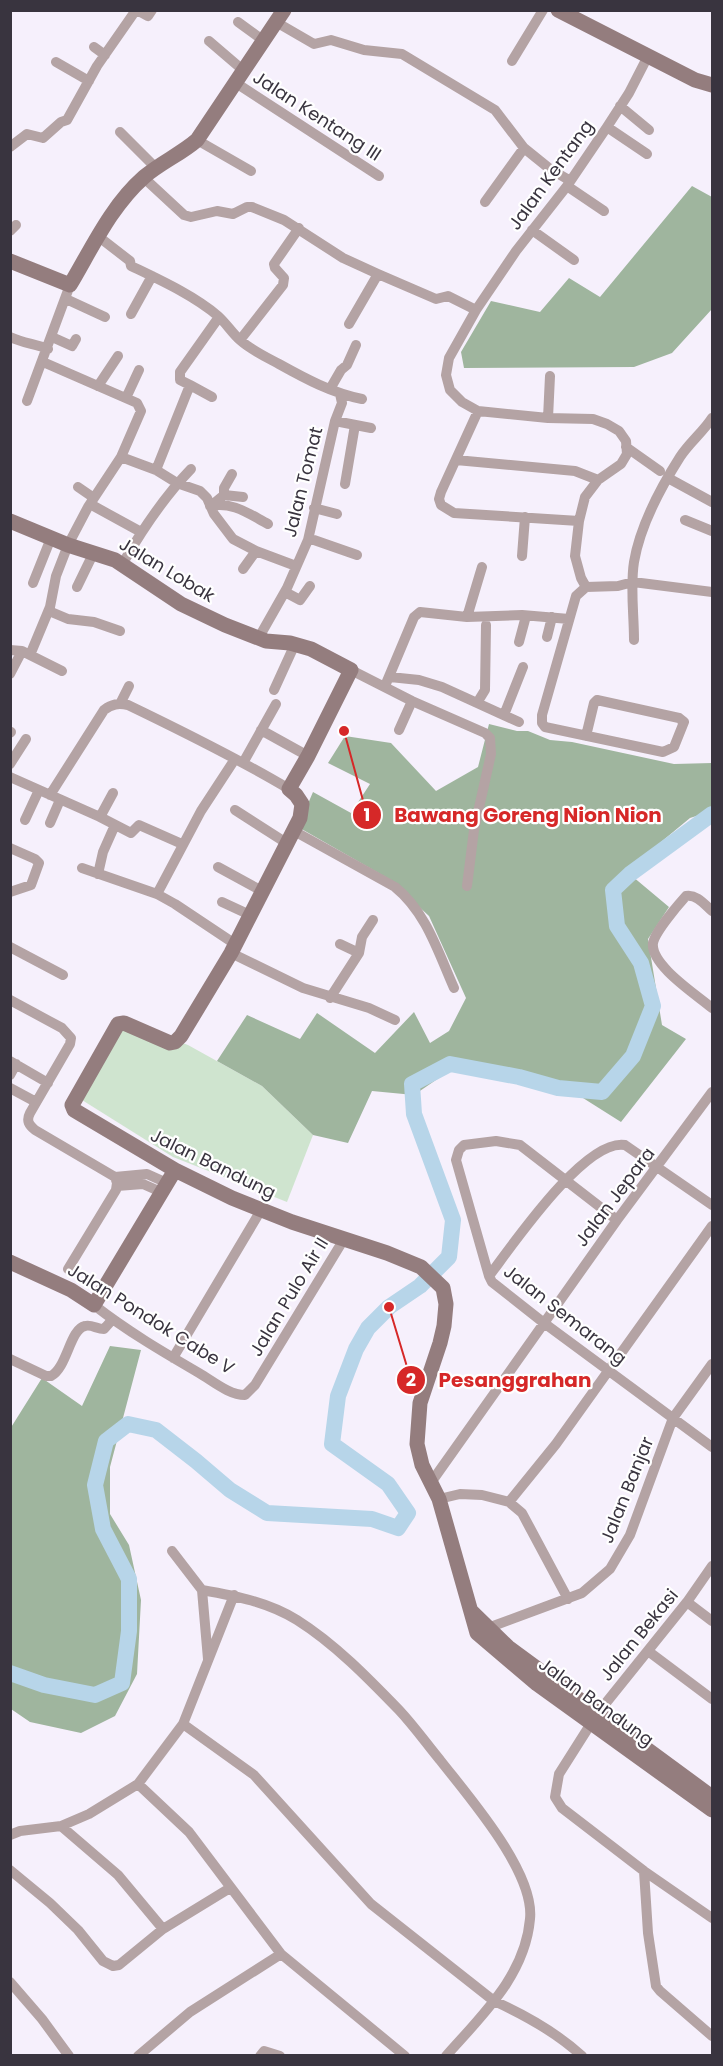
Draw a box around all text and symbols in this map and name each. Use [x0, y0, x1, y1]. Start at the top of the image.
street label: Jalan Kentang III [248, 65, 386, 167]
street label: Jalan Kentang [502, 115, 599, 235]
street label: Jalan Tomat [277, 424, 328, 540]
street label: Jalan Lobak [115, 531, 220, 608]
callout: Bawang Goreng Nion Nion [352, 796, 674, 834]
text: Bawang Goreng Nion Nion [394, 801, 662, 829]
text: 1 [364, 802, 370, 827]
street label: Jalan Bandung [146, 1122, 280, 1205]
street label: Jalan Jepara [569, 1142, 660, 1252]
street label: Jalan Pulo Air II [243, 1233, 334, 1361]
street label: Jalan Pondok Cabe V [63, 1257, 239, 1380]
street label: Jalan Semarang [499, 1259, 632, 1371]
callout: Pesanggrahan [396, 1361, 603, 1399]
text: Pesanggrahan [439, 1366, 591, 1394]
text: 2 [406, 1367, 416, 1392]
street label: Jalan Banjar [594, 1433, 659, 1547]
street label: Jalan Bekasi [594, 1583, 684, 1686]
street label: Jalan Bandung [534, 1651, 659, 1752]

